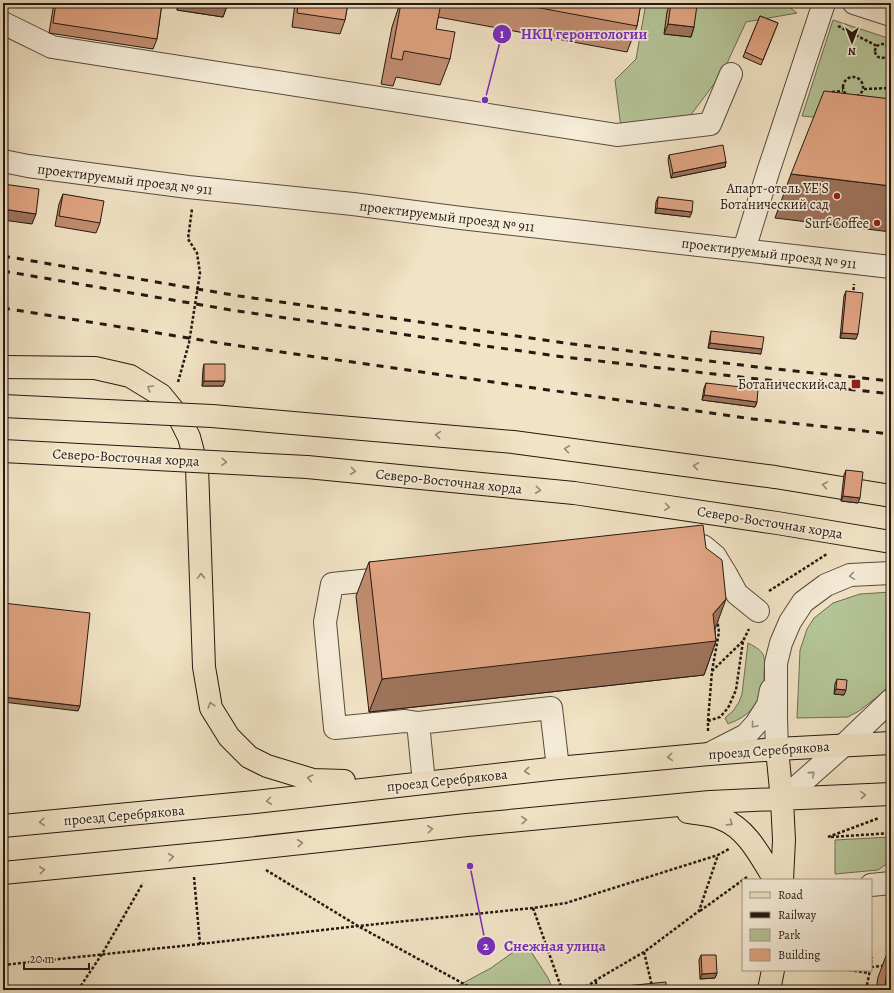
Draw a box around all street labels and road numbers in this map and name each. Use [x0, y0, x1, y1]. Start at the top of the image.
street label: проектируемый проезд № 911 [36, 159, 214, 200]
street label: проектируемый проезд № 911 [358, 196, 536, 237]
street label: проектируемый проезд № 911 [680, 233, 858, 274]
street label: Северо-Восточная хорда [52, 444, 200, 471]
street label: Северо-Восточная хорда [375, 464, 524, 499]
street label: Северо-Восточная хорда [696, 502, 845, 543]
street label: проезд Серебрякова [708, 737, 831, 764]
street label: проезд Серебрякова [386, 765, 509, 796]
street label: проезд Серебрякова [63, 801, 186, 830]

